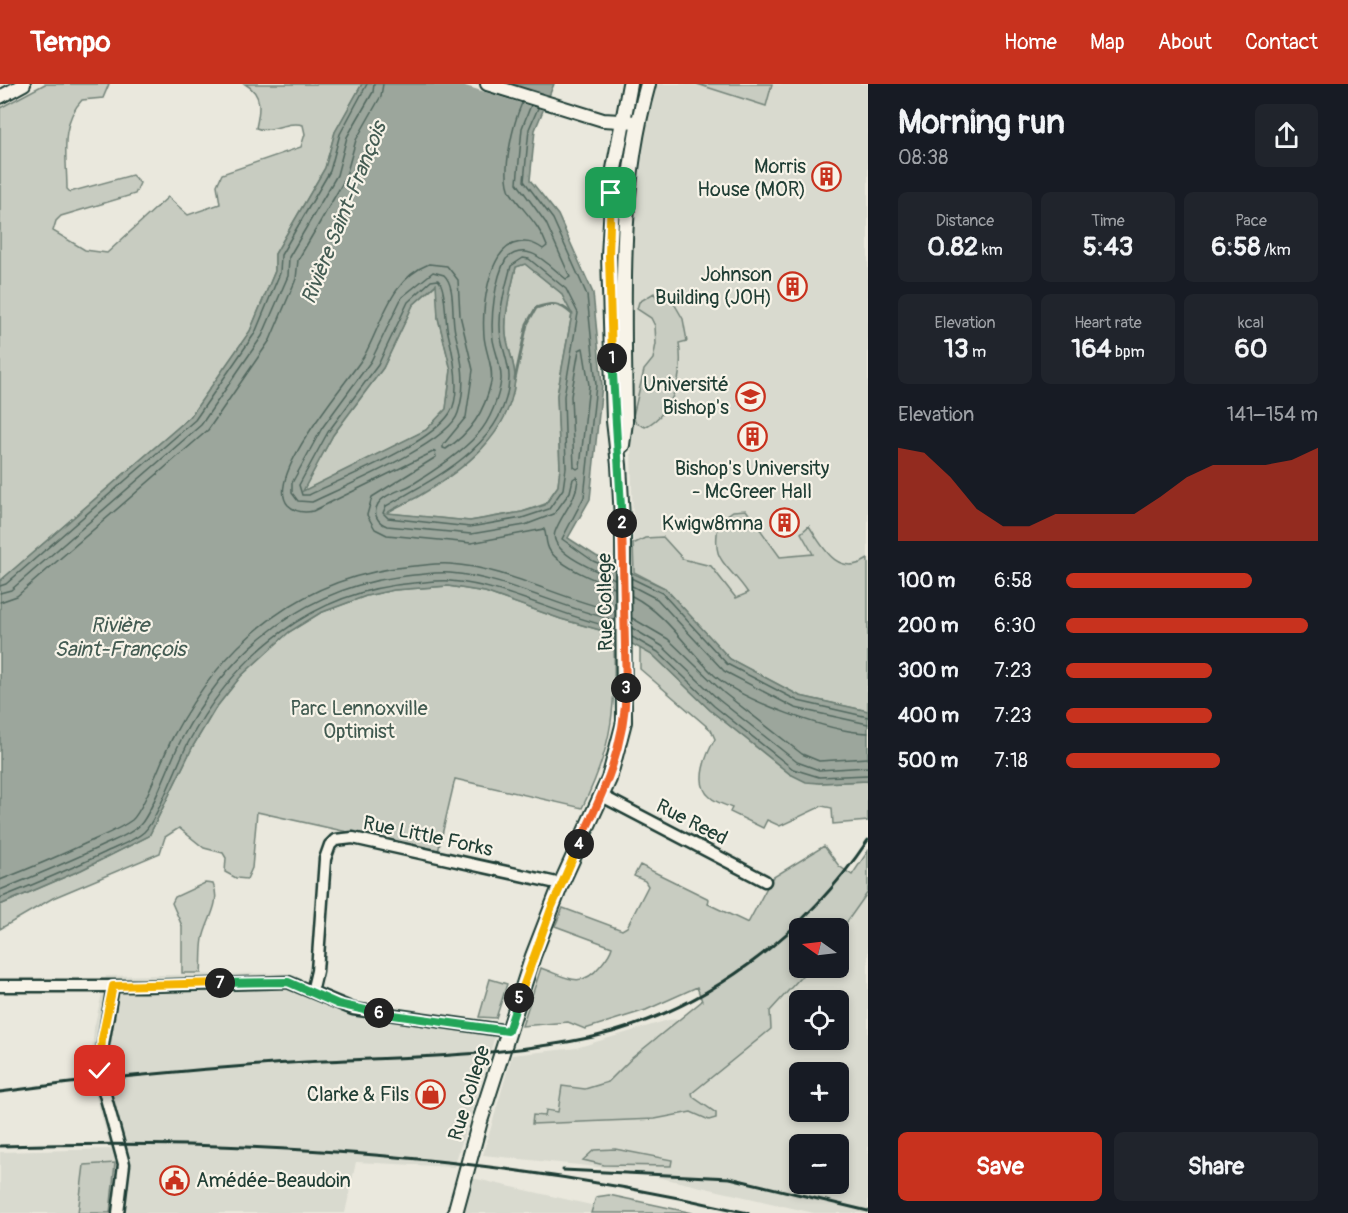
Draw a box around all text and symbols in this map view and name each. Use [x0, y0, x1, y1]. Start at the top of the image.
text: Tempo [30, 25, 111, 60]
text: Home [1004, 29, 1057, 56]
text: Map [1090, 29, 1125, 56]
text: About [1158, 29, 1212, 56]
text: Contact [1245, 29, 1318, 56]
text: Morning run [898, 102, 1065, 143]
button: share [1255, 104, 1318, 167]
water label: Rivière Saint-François [295, 116, 394, 308]
text: 08:38 [898, 145, 948, 170]
place label: Morris House (MOR) [697, 154, 806, 202]
building icon: Morris House (MOR) [811, 161, 843, 193]
pin [585, 167, 636, 218]
icon: arrive [594, 176, 627, 209]
text: Distance [936, 211, 994, 231]
text: Time [1091, 211, 1125, 231]
text: Pace [1235, 211, 1267, 231]
text: 0.82 [927, 231, 978, 263]
text: 5:43 [1083, 231, 1133, 263]
text: 6:58 [1211, 231, 1261, 263]
text: km [978, 240, 1003, 260]
text: /km [1261, 240, 1291, 260]
place label: Johnson Building (JOH) [655, 262, 772, 310]
building icon: Johnson Building (JOH) [777, 270, 809, 302]
text: Elevation [935, 313, 995, 333]
text: Heart rate [1074, 313, 1142, 333]
text: kcal [1238, 313, 1264, 333]
text: 13 [944, 333, 969, 365]
text: 164 [1071, 333, 1112, 365]
text: 60 [1235, 333, 1267, 365]
text: m [969, 342, 986, 362]
text: bpm [1112, 342, 1145, 362]
pin: 1 [597, 343, 627, 373]
text: 1 [609, 348, 615, 368]
place label: Université Bishop's [643, 372, 729, 420]
school or university icon: Université Bishop's [734, 380, 766, 412]
text: Elevation [898, 402, 974, 427]
text: 141–154 m [1227, 402, 1318, 427]
building icon: Bishop's University - McGreer Hall [736, 421, 768, 453]
place label: Bishop's University - McGreer Hall [675, 456, 830, 504]
building icon: Kwigw8mna [768, 507, 800, 539]
pin: 2 [607, 508, 637, 538]
place label: Kwigw8mna [662, 511, 763, 536]
text: 2 [618, 513, 626, 533]
street label: Rue College [592, 553, 618, 651]
text: 100 m [898, 568, 955, 593]
text: 6:58 [994, 568, 1032, 593]
water label: Rivière Saint-François [54, 612, 188, 663]
text: 200 m [898, 613, 959, 638]
text: 6:30 [994, 613, 1036, 638]
text: 300 m [898, 658, 959, 683]
text: 7:23 [994, 658, 1032, 683]
pin: 3 [611, 673, 641, 703]
text: 3 [622, 678, 630, 698]
park label: Parc Lennoxville Optimist [290, 696, 428, 744]
text: 400 m [898, 703, 959, 728]
text: 7:23 [994, 703, 1032, 728]
text: 500 m [898, 748, 958, 773]
text: 7:18 [994, 748, 1028, 773]
street label: Rue Reed [652, 793, 732, 851]
street label: Rue Little Forks [361, 810, 495, 862]
pin: 4 [564, 829, 594, 859]
text: 4 [574, 834, 584, 854]
north arrow [789, 918, 849, 978]
map controls [789, 918, 849, 1194]
pin: 7 [205, 968, 235, 998]
text: 7 [216, 973, 224, 993]
pin: 5 [504, 983, 534, 1013]
text: 5 [515, 988, 523, 1008]
button: locate [789, 990, 849, 1050]
pin: 6 [364, 998, 394, 1028]
text: 6 [374, 1003, 384, 1023]
street label: Rue College [443, 1042, 495, 1144]
pin [74, 1045, 125, 1096]
icon: check [83, 1054, 116, 1087]
button: + [789, 1062, 849, 1122]
shop icon: Clarke & Fils [414, 1078, 446, 1110]
place label: Clarke & Fils [307, 1082, 409, 1107]
button: Save [898, 1132, 1102, 1201]
button: Share [1114, 1132, 1318, 1201]
button: − [789, 1134, 849, 1194]
public building icon: Amédée-Beaudoin [159, 1164, 191, 1196]
place label: Amédée-Beaudoin [196, 1168, 351, 1193]

